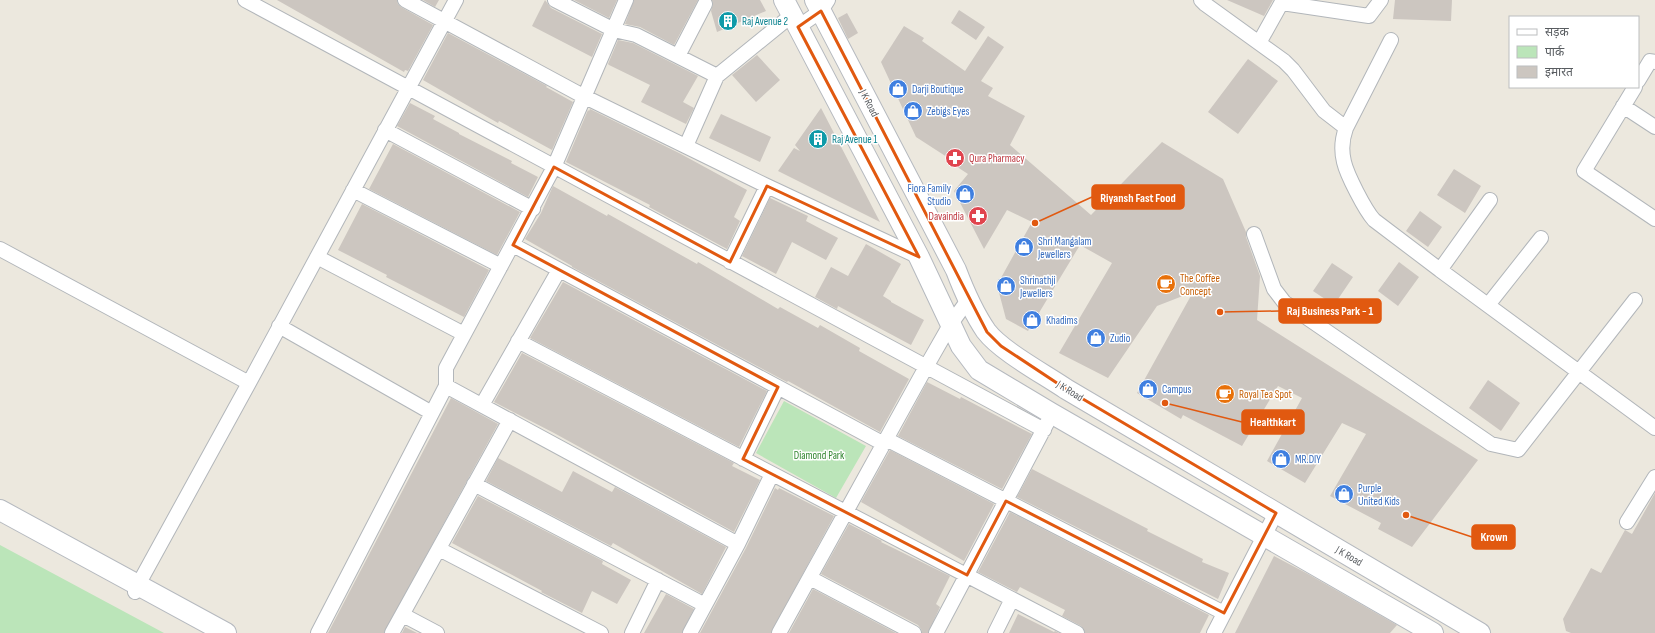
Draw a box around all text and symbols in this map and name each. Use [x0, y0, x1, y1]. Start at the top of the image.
building icon: Raj Avenue 2 [717, 10, 739, 32]
place label: Raj Avenue 2 [742, 15, 789, 28]
legend [1509, 16, 1639, 88]
text: सड़क [1545, 25, 1570, 40]
text: पार्क [1545, 45, 1565, 60]
text: इमारत [1545, 65, 1574, 80]
shop icon: Darji Boutique [887, 78, 909, 100]
place label: Darji Boutique [912, 83, 964, 96]
street label: J K Road [856, 86, 882, 119]
shop icon: Zebigs Eyes [902, 100, 924, 122]
place label: Zebigs Eyes [927, 105, 970, 118]
building icon: Raj Avenue 1 [807, 128, 829, 150]
place label: Raj Avenue 1 [832, 133, 878, 146]
pharmacy icon: Qura Pharmacy [944, 147, 966, 169]
place label: Qura Pharmacy [969, 152, 1025, 165]
place label: Fiora Family Studio [907, 182, 952, 208]
shop icon: Fiora Family Studio [954, 183, 976, 205]
callout: Riyansh Fast Food [1092, 185, 1184, 209]
text: Riyansh Fast Food [1100, 191, 1176, 206]
pharmacy icon: Davaindia [967, 205, 989, 227]
place label: Davaindia [929, 210, 964, 223]
place label: Shri Mangalam Jewellers [1037, 235, 1092, 261]
shop icon: Shri Mangalam Jewellers [1013, 236, 1035, 258]
place label: The Coffee Concept [1180, 272, 1220, 298]
cafe icon: The Coffee Concept [1155, 273, 1177, 295]
place label: Shrinathji Jewellers [1019, 274, 1056, 300]
shop icon: Shrinathji Jewellers [995, 275, 1017, 297]
callout: Raj Business Park - 1 [1279, 299, 1381, 323]
text: Raj Business Park - 1 [1287, 304, 1373, 319]
shop icon: Khadims [1021, 309, 1043, 331]
place label: Khadims [1046, 314, 1078, 327]
shop icon: Zudio [1085, 327, 1107, 349]
place label: Zudio [1110, 332, 1131, 345]
street label: J K Road [1053, 377, 1086, 404]
shop icon: Campus [1137, 378, 1159, 400]
place label: Campus [1162, 383, 1192, 396]
cafe icon: Royal Tea Spot [1214, 383, 1236, 405]
place label: Royal Tea Spot [1239, 388, 1293, 401]
callout: Healthkart [1242, 410, 1304, 434]
text: Healthkart [1250, 415, 1296, 430]
shop icon: MR.DIY [1270, 448, 1292, 470]
park label: Diamond Park [794, 449, 845, 462]
place label: MR.DIY [1295, 453, 1321, 466]
place label: Purple United Kids [1358, 482, 1400, 508]
shop icon: Purple United Kids [1333, 483, 1355, 505]
callout: Krown [1472, 525, 1515, 549]
text: Krown [1480, 530, 1508, 545]
street label: J K Road [1332, 543, 1365, 569]

